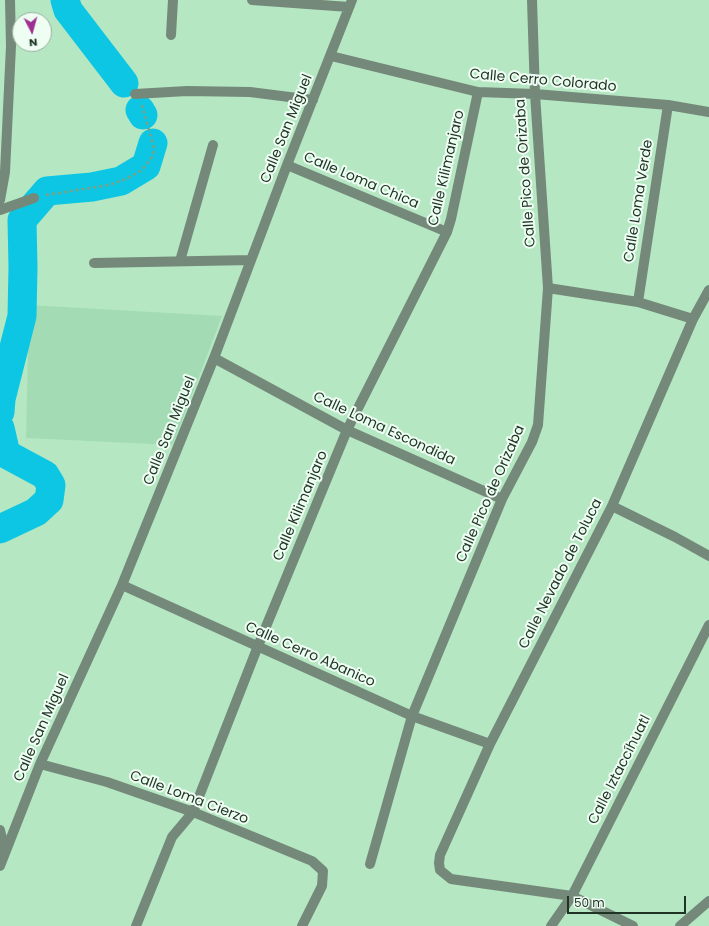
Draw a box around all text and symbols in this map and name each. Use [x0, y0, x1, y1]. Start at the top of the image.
north arrow [12, 12, 52, 52]
text: N [28, 35, 38, 51]
street label: Calle Cerro Colorado [469, 66, 617, 96]
street label: Calle San Miguel [257, 72, 317, 186]
street label: Calle Pico de Orizaba [512, 98, 540, 248]
street label: Calle Kilimanjaro [426, 108, 468, 228]
street label: Calle Loma Verde [621, 139, 657, 263]
street label: Calle Loma Chica [301, 149, 421, 213]
street label: Calle San Miguel [140, 374, 200, 488]
street label: Calle Loma Escondida [310, 389, 458, 469]
street label: Calle Pico de Orizaba [453, 423, 529, 565]
street label: Calle Kilimanjaro [270, 448, 332, 564]
street label: Calle Nevado de Toluca [516, 496, 606, 652]
street label: Calle Cerro Abanico [242, 619, 378, 691]
street label: Calle San Miguel [11, 672, 73, 784]
street label: Calle Iztaccíhuatl [585, 713, 655, 827]
street label: Calle Loma Cierzo [127, 768, 251, 828]
scale bar [569, 888, 688, 914]
text: 50 m [574, 894, 605, 911]

